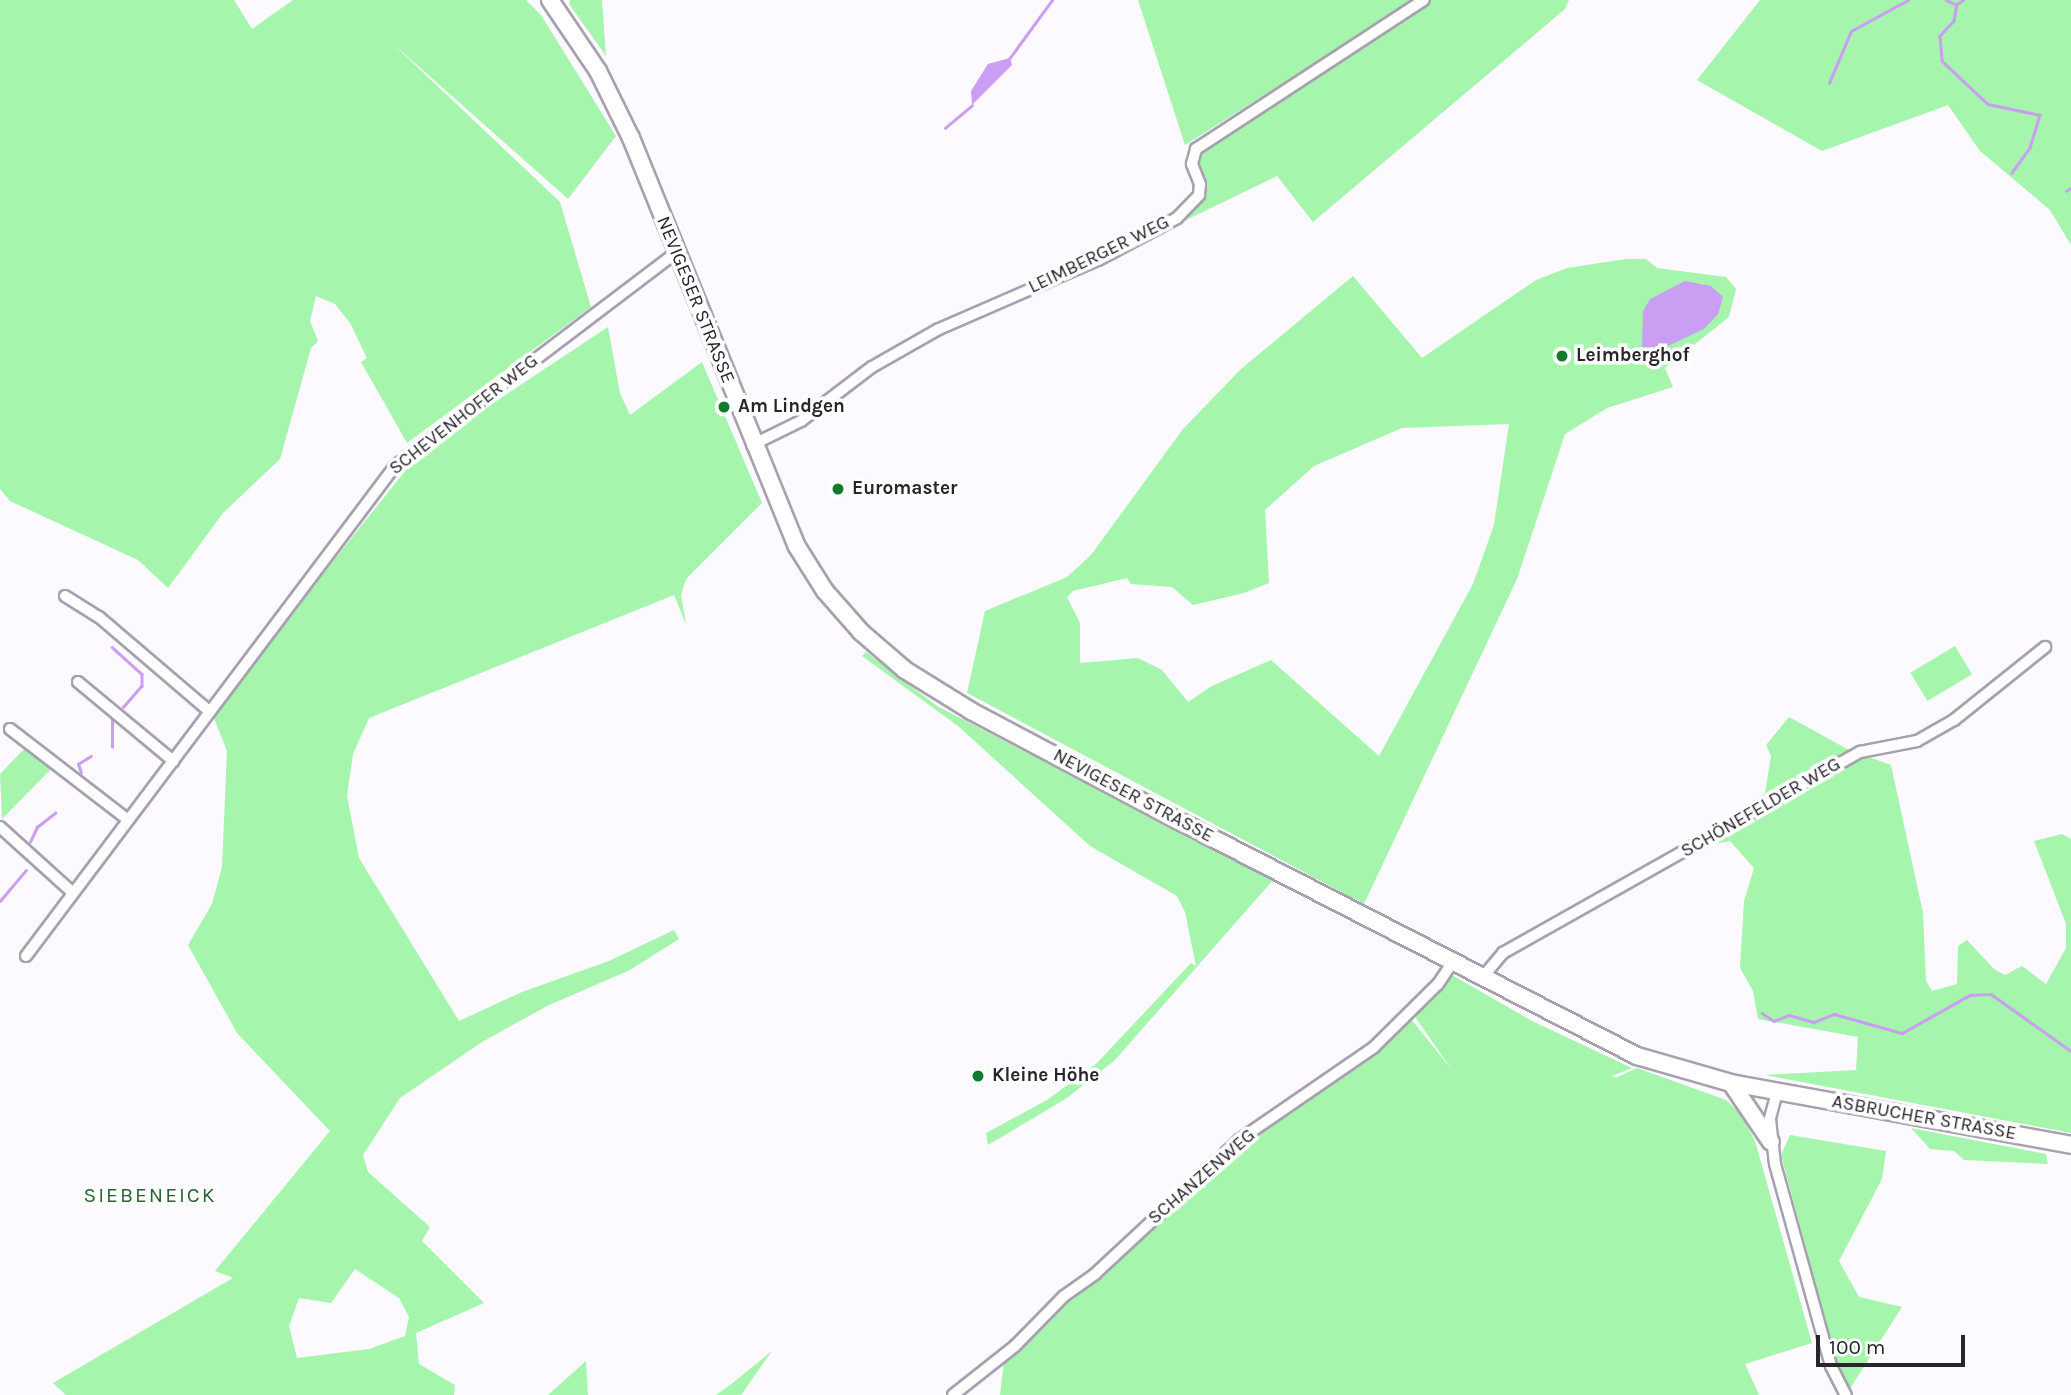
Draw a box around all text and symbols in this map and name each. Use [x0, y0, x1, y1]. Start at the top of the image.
street label: LEIMBERGER WEG [1025, 211, 1173, 299]
street label: NEVIGESER STRASSE [651, 213, 739, 387]
place label: Leimberghof [1576, 345, 1689, 367]
marker: Leimberghof [1554, 348, 1570, 364]
street label: SCHEVENHOFER WEG [385, 350, 543, 480]
place label: Am Lindgen [738, 396, 845, 418]
marker: Am Lindgen [716, 399, 732, 415]
place label: Euromaster [852, 478, 957, 500]
marker: Euromaster [830, 481, 846, 497]
street label: NEVIGESER STRASSE [1049, 744, 1217, 848]
street label: SCHÖNEFELDER WEG [1677, 753, 1845, 863]
place label: Kleine Höhe [992, 1065, 1099, 1087]
marker: Kleine Höhe [970, 1068, 986, 1084]
street label: ASBRUCHER STRASSE [1830, 1091, 2018, 1145]
street label: SCHANZENWEG [1144, 1124, 1260, 1230]
district label: SIEBENEICK [85, 1182, 215, 1208]
scale bar [1819, 1322, 1968, 1366]
text: 100 m [1829, 1335, 1886, 1359]

